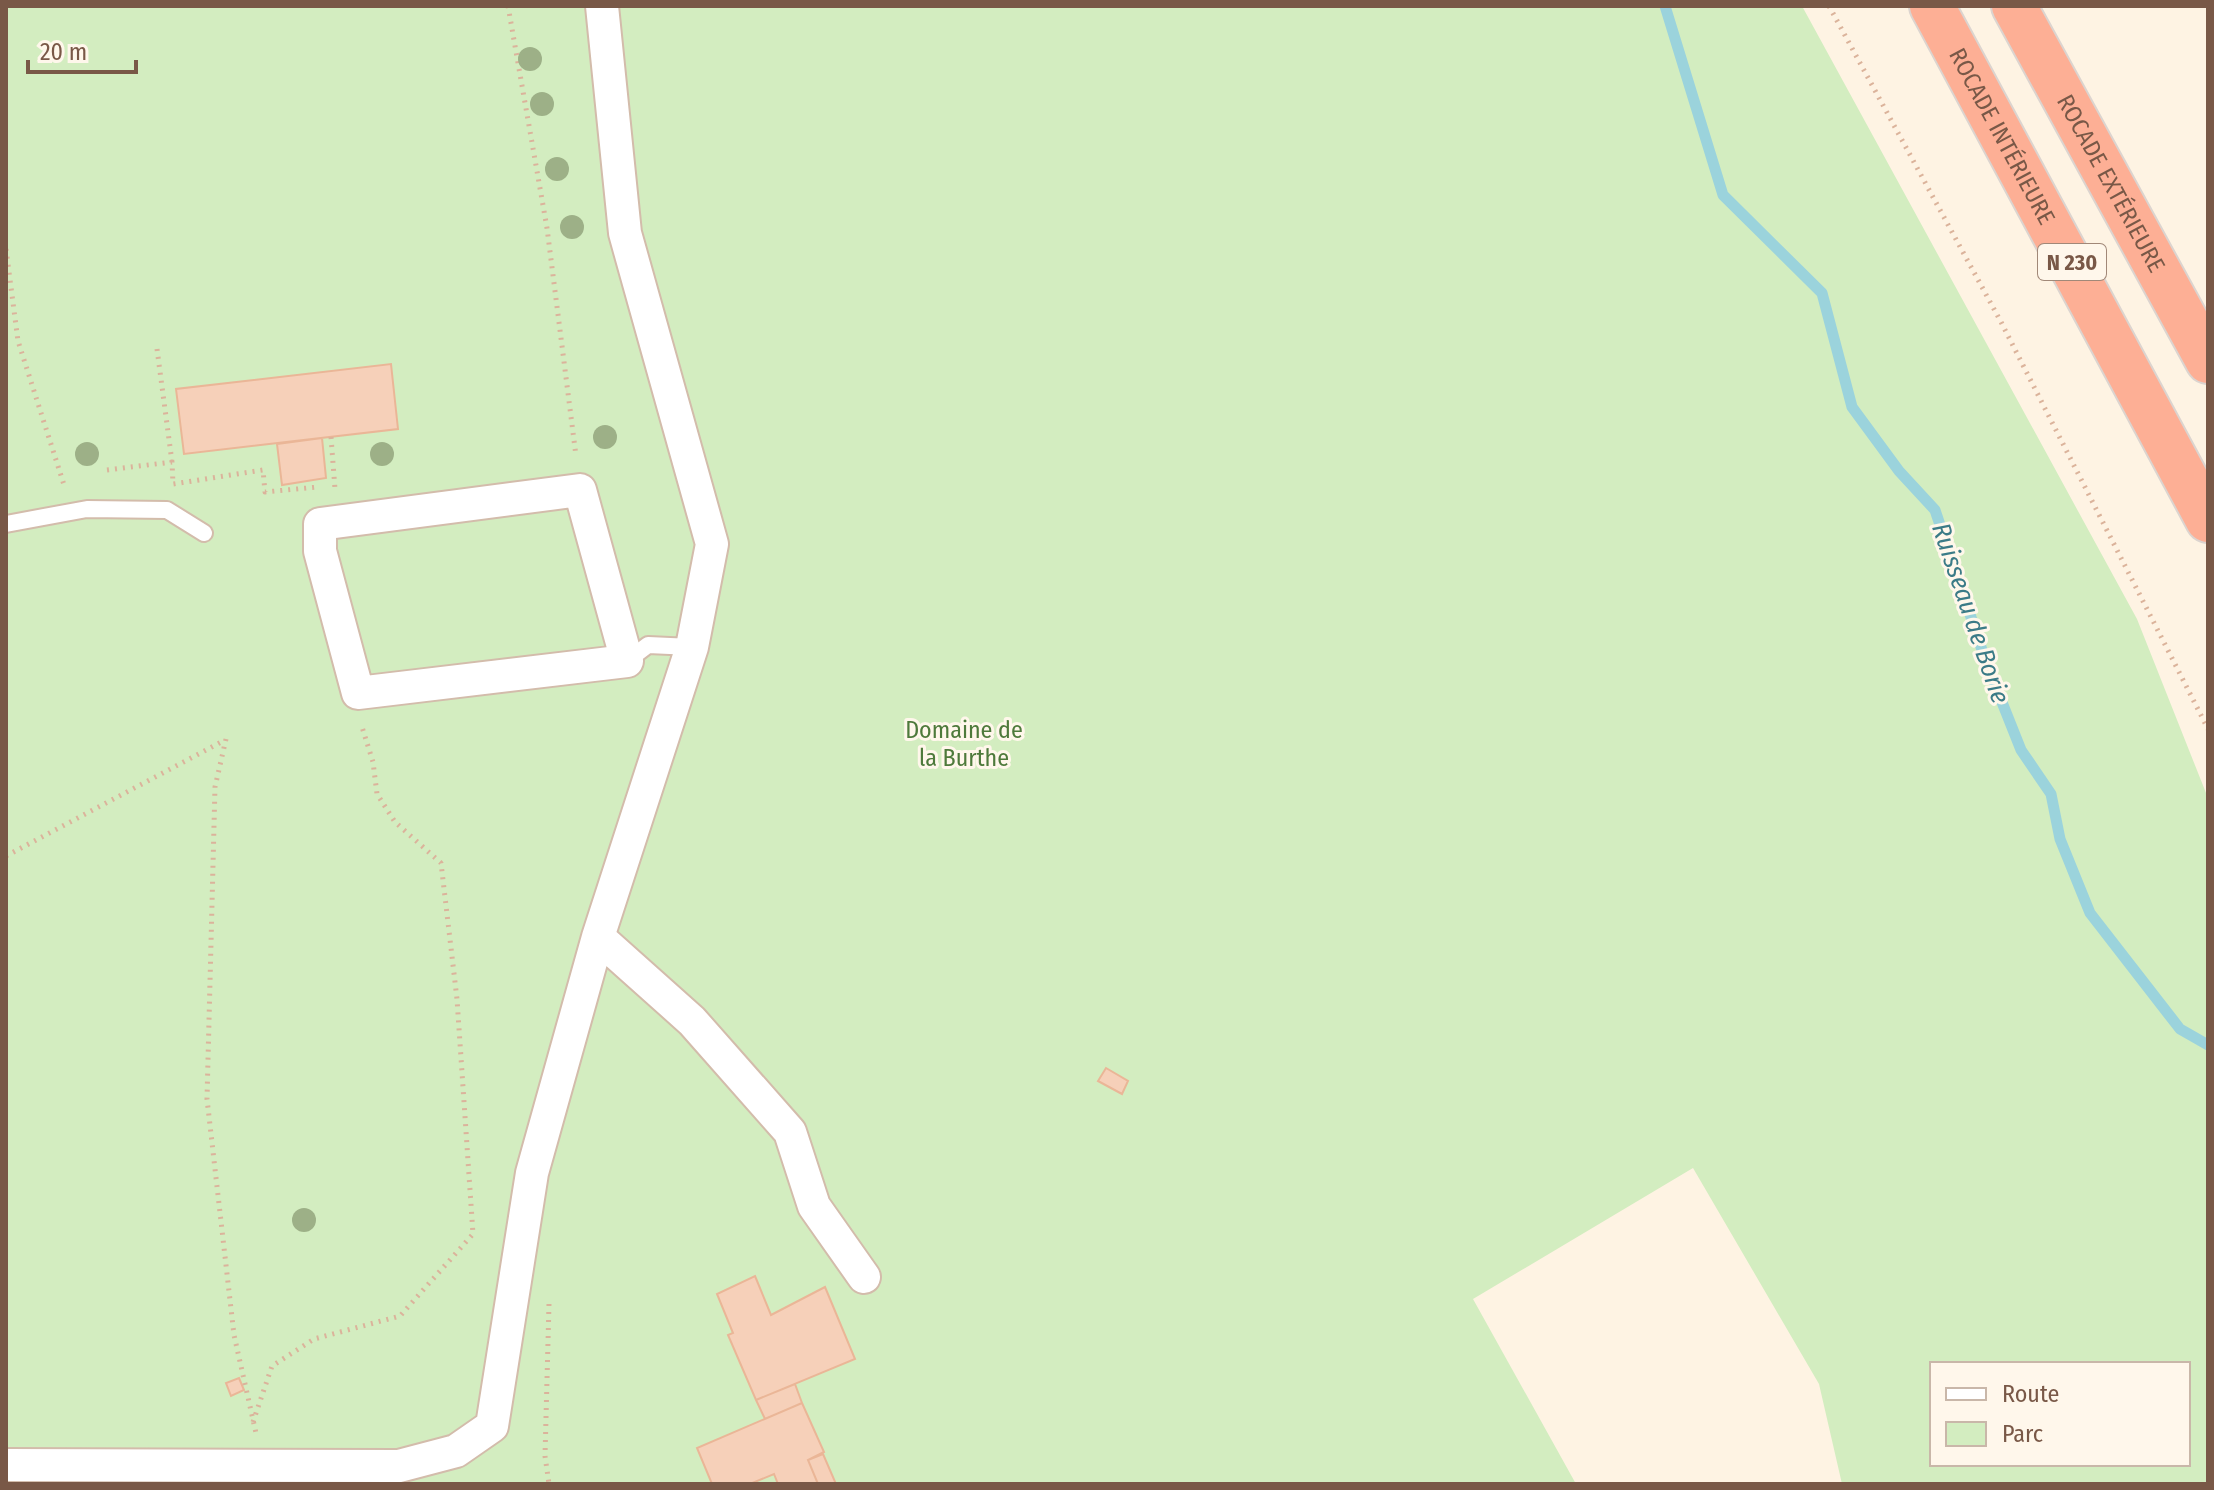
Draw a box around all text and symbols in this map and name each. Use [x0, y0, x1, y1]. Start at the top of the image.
scale bar [28, 24, 136, 74]
text: 20 m [40, 38, 87, 66]
street label: ROCADE INTÉRIEURE [1943, 43, 2061, 229]
street label: ROCADE EXTÉRIEURE [2051, 90, 2171, 277]
road number: N 230 [2038, 244, 2106, 280]
water label: Ruisseau de Borie [1925, 519, 2016, 708]
park label: Domaine de la Burthe [905, 716, 1023, 772]
legend [1930, 1362, 2190, 1466]
text: Route [2002, 1380, 2059, 1408]
text: Parc [2002, 1420, 2043, 1448]

